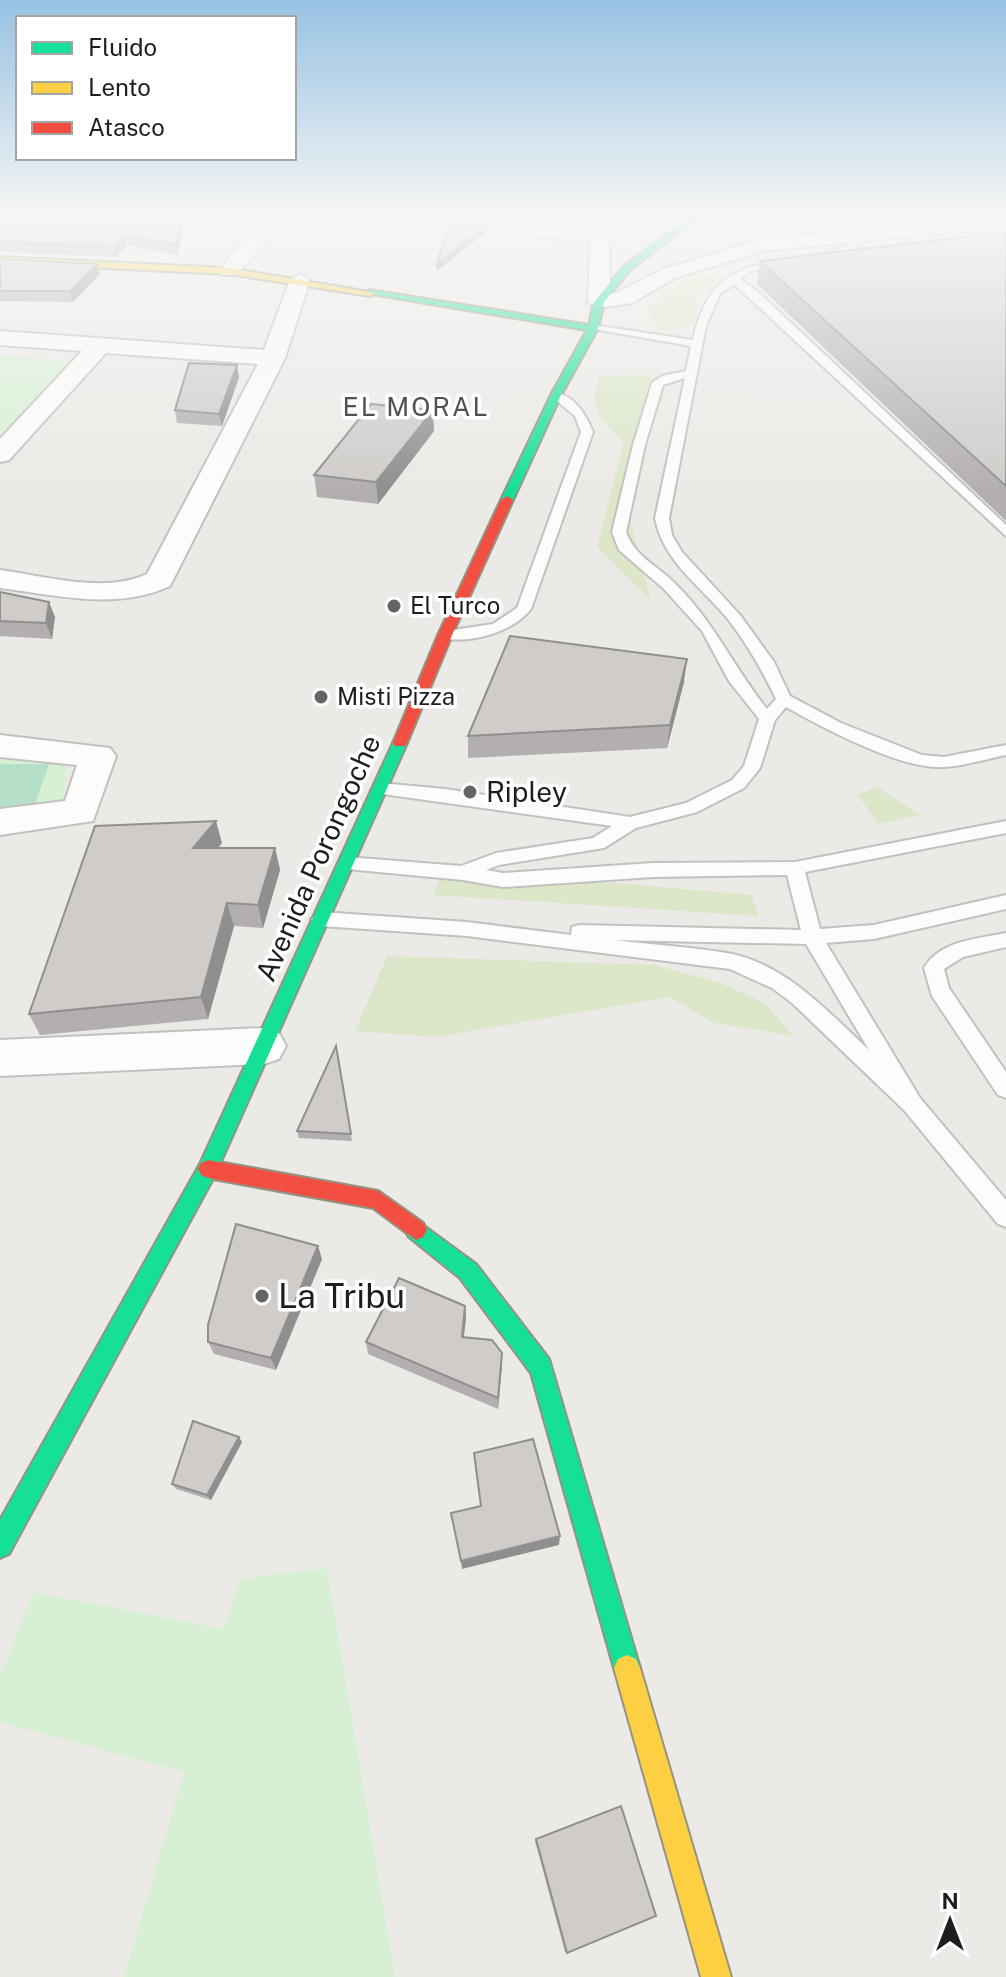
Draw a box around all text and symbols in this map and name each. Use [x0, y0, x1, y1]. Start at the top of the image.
legend [16, 16, 296, 160]
text: Fluido [88, 33, 157, 61]
text: Lento [88, 73, 151, 101]
text: Atasco [88, 113, 165, 141]
district label: EL MORAL [343, 391, 489, 422]
place label: El Turco [410, 591, 500, 619]
marker: El Turco [385, 597, 403, 615]
place label: Misti Pizza [337, 682, 455, 710]
marker: Misti Pizza [312, 688, 330, 706]
street label: Avenida Porongoche [248, 730, 387, 986]
place label: Ripley [486, 775, 567, 808]
marker: Ripley [461, 783, 479, 801]
place label: La Tribu [278, 1276, 405, 1316]
marker: La Tribu [253, 1287, 271, 1305]
north arrow [910, 1881, 990, 1961]
text: N [941, 1888, 959, 1914]

